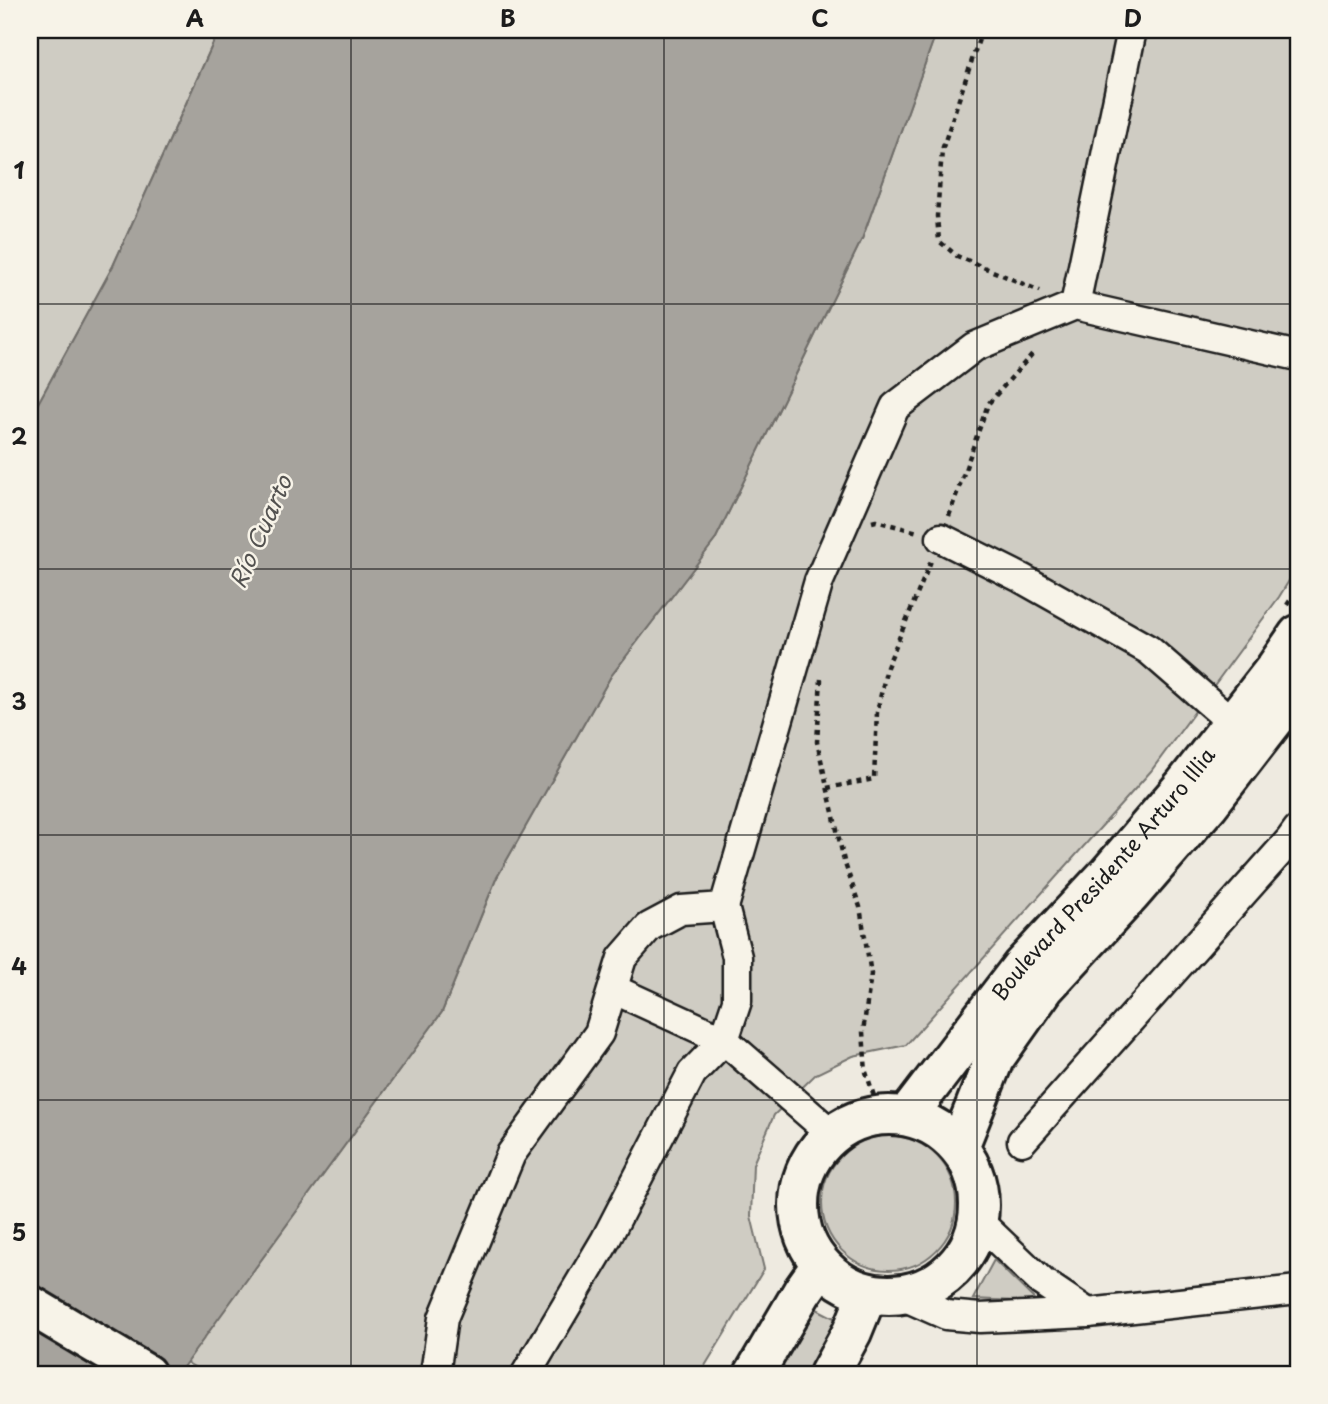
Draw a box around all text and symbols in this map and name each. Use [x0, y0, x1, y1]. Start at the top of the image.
text: A [186, 0, 204, 35]
text: B [500, 0, 516, 35]
text: C [811, 0, 829, 35]
text: D [1124, 0, 1142, 35]
text: 1 [14, 152, 25, 187]
text: 2 [11, 418, 27, 453]
water label: Río Cuarto [219, 468, 301, 593]
text: 3 [11, 683, 27, 718]
street label: Boulevard Presidente Arturo Illia [983, 740, 1222, 1007]
text: 4 [11, 948, 27, 983]
text: 5 [12, 1214, 26, 1249]

